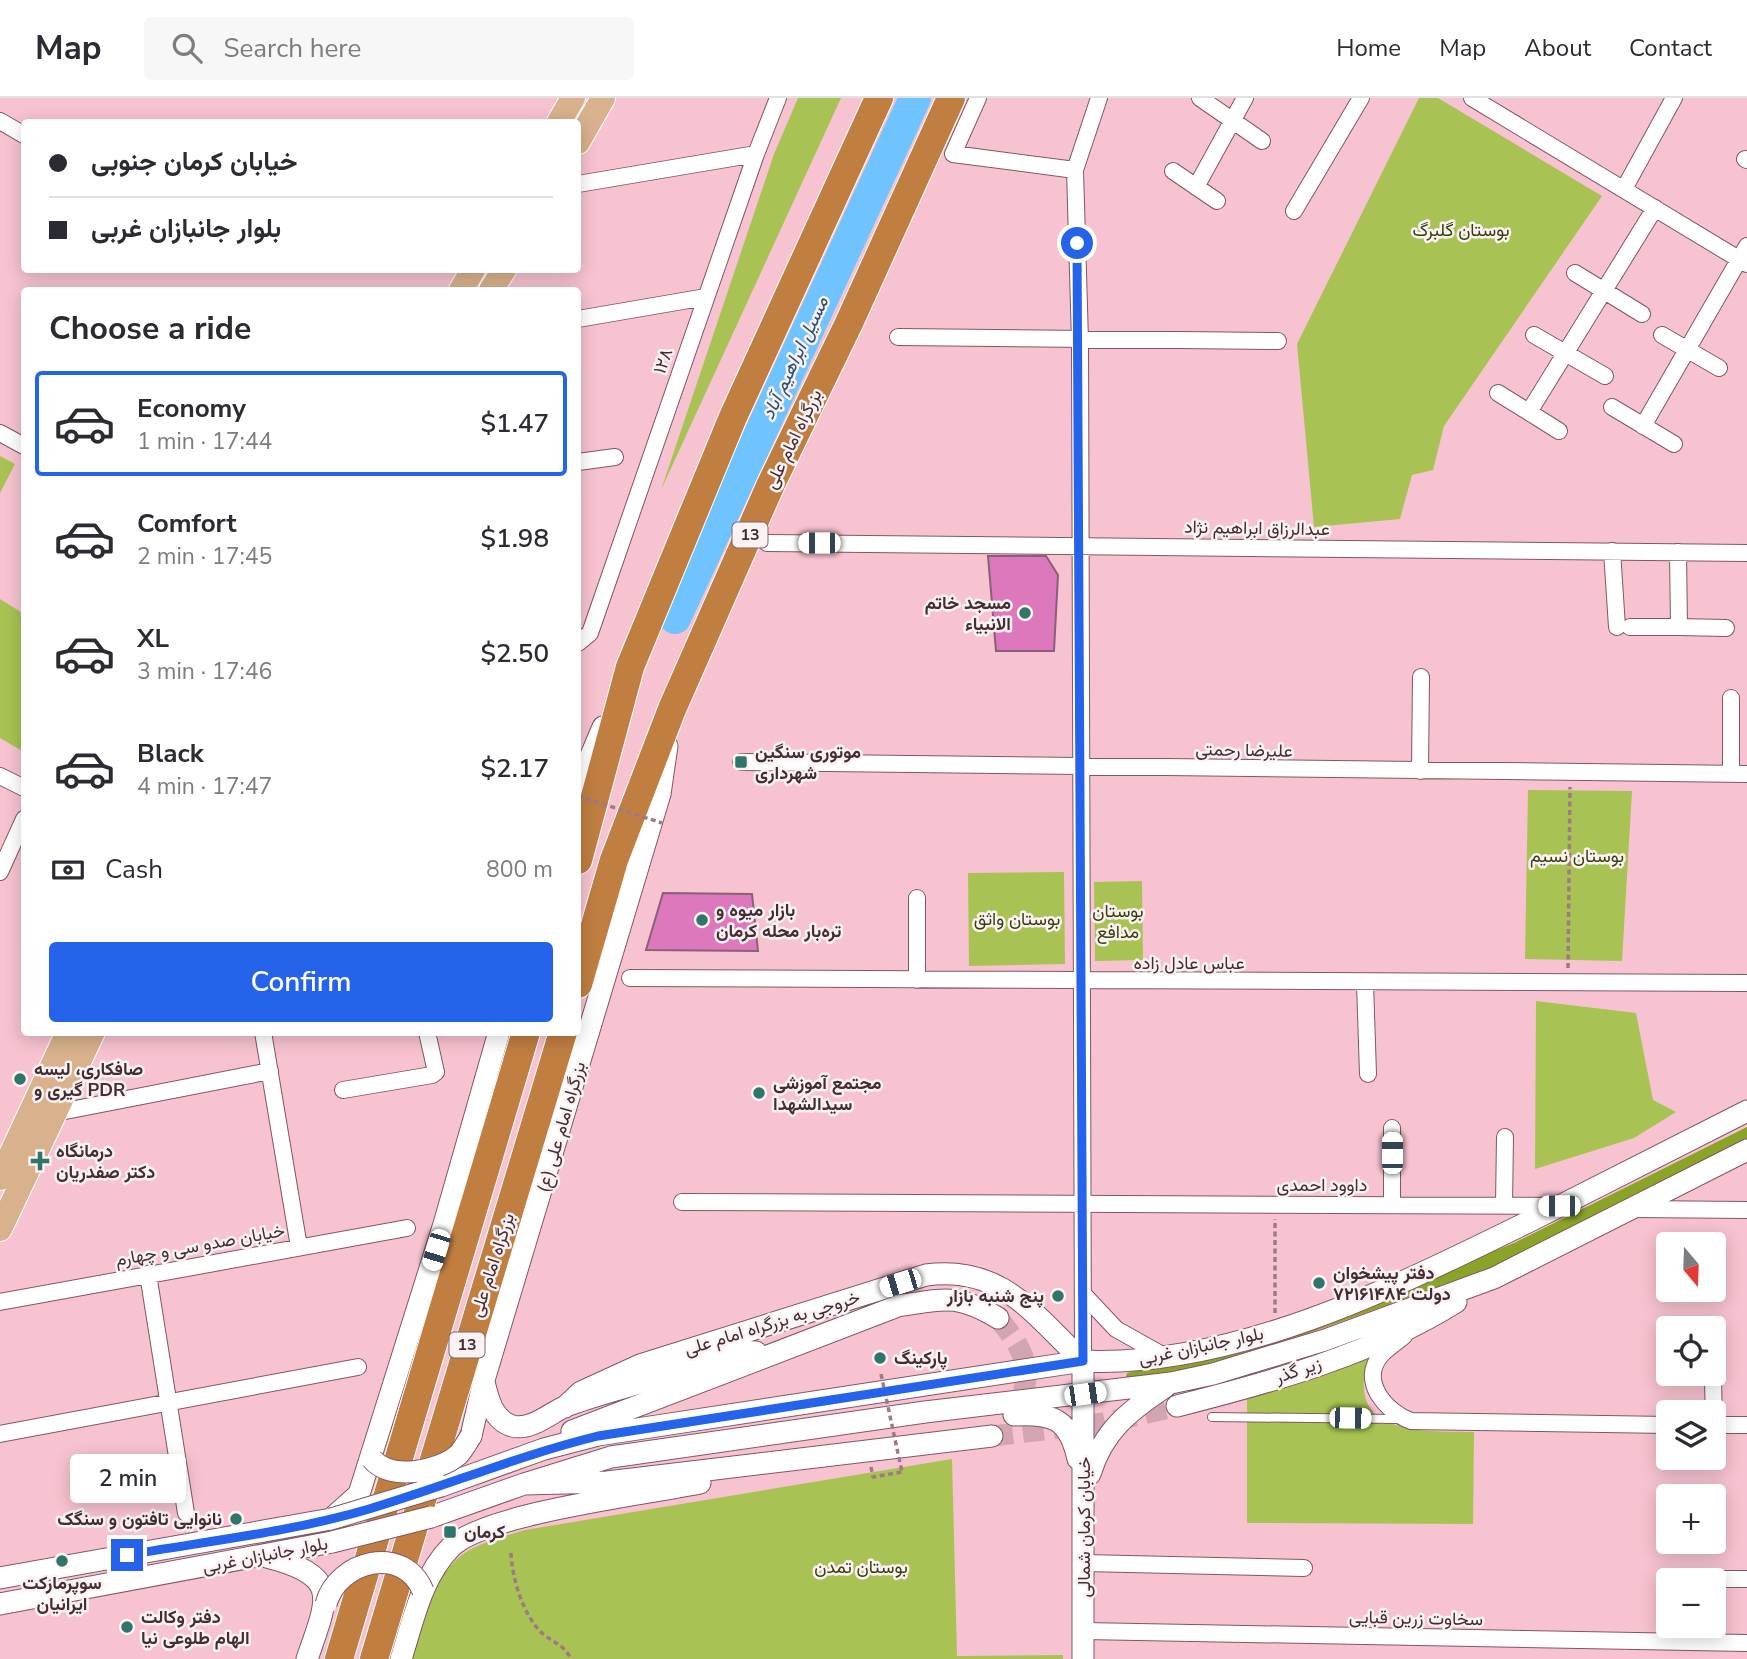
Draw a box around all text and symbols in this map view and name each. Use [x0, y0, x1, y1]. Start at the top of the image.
search box [144, 17, 634, 80]
text: Map [35, 26, 102, 71]
icon: search [168, 29, 206, 67]
text: Search here [224, 31, 361, 66]
text: Home [1336, 32, 1401, 64]
text: Map [1439, 32, 1486, 64]
text: About [1524, 32, 1591, 64]
text: Contact [1629, 32, 1712, 64]
text: خیابان کرمان جنوبی [91, 144, 298, 179]
text: بلوار جانبازان غربی [91, 211, 281, 246]
park label: بوستان گلبرگ [1413, 218, 1509, 242]
route start [1061, 227, 1093, 259]
water label: مسیل ابراهیم آباد [755, 292, 835, 424]
text: Choose a ride [49, 307, 251, 350]
street label: ۱۲۸ [648, 345, 678, 377]
street label: بزرگراه امام علی [759, 385, 827, 493]
text: Economy [137, 391, 246, 426]
icon: car [53, 392, 116, 455]
text: $1.47 [480, 406, 549, 441]
text: 1 min · 17:44 [137, 426, 272, 457]
text: Comfort [137, 506, 237, 541]
icon: car [53, 507, 116, 570]
street label: عبدالرزاق ابراهیم نژاد [1184, 515, 1330, 541]
text: $1.98 [480, 521, 549, 556]
road number: 13 [732, 522, 768, 548]
car [799, 533, 841, 554]
text: 2 min · 17:45 [137, 541, 272, 572]
place label: مسجد خاتم الانبیاء [925, 591, 1011, 636]
marker: مسجد خاتم الانبیاء [1017, 605, 1033, 621]
text: XL [137, 621, 169, 656]
icon: car [53, 622, 116, 685]
text: $2.50 [480, 636, 549, 671]
text: 3 min · 17:46 [137, 656, 272, 687]
text: Black [137, 736, 204, 771]
icon: car [53, 737, 116, 800]
street label: علیرضا رحمتی [1195, 737, 1293, 763]
place label: موتوری سنگین شهرداری [755, 740, 861, 785]
text: $2.17 [480, 751, 549, 786]
marker: موتوری سنگین شهرداری [733, 754, 749, 770]
text: 4 min · 17:47 [137, 771, 272, 802]
park label: بوستان نسیم [1530, 844, 1624, 868]
icon: cash [49, 851, 87, 889]
text: Cash [105, 852, 163, 887]
text: 800 m [486, 854, 553, 885]
place label: بازار میوه و تره‌بار محله کرمان [716, 898, 842, 943]
park label: بوستان مدافع [1092, 899, 1144, 944]
park label: بوستان واثق [974, 907, 1060, 931]
marker: بازار میوه و تره‌بار محله کرمان [694, 912, 710, 928]
button: Confirm [49, 942, 553, 1022]
street label: عباس عادل زاده [1133, 951, 1245, 975]
place label: صافکاری، لیسه گیری و PDR [34, 1057, 143, 1102]
street label: بزرگراه امام علی (ع) [531, 1059, 591, 1195]
marker: صافکاری، لیسه گیری و PDR [12, 1071, 28, 1087]
place label: مجتمع آموزشی سیدالشهدا [773, 1071, 882, 1116]
marker: مجتمع آموزشی سیدالشهدا [751, 1085, 767, 1101]
car [1382, 1132, 1403, 1174]
place label: درمانگاه دکتر صفدریان [56, 1139, 155, 1184]
marker: درمانگاه دکتر صفدریان [30, 1151, 50, 1171]
street label: داوود احمدی [1277, 1173, 1367, 1197]
car [1539, 1196, 1581, 1217]
street label: بزرگراه امام علی [464, 1210, 520, 1320]
street label: خیابان صدو سی و چهارم [113, 1218, 287, 1272]
car [420, 1227, 453, 1273]
north arrow [1656, 1232, 1726, 1302]
map controls [1656, 1232, 1726, 1638]
place label: دفتر پیشخوان دولت ۷۲۱۶۱۴۸۴ [1333, 1261, 1451, 1306]
car [877, 1267, 924, 1299]
marker: دفتر پیشخوان دولت ۷۲۱۶۱۴۸۴ [1311, 1275, 1327, 1291]
place label: پنج شنبه بازار [946, 1284, 1044, 1308]
street label: خروجی به بزرگراه امام علی [681, 1285, 863, 1361]
marker: پنج شنبه بازار [1050, 1288, 1066, 1304]
button: locate [1656, 1316, 1726, 1386]
street label: بلوار جانبازان غربی [1136, 1321, 1266, 1371]
road number: 13 [449, 1332, 484, 1358]
place label: پارکینگ [894, 1346, 948, 1370]
marker: پارکینگ [872, 1350, 888, 1366]
street label: زیر گذر [1271, 1351, 1324, 1389]
car [1063, 1381, 1108, 1407]
button: layers [1656, 1400, 1726, 1470]
car [1329, 1407, 1372, 1429]
callout: 2 min [69, 1454, 185, 1502]
street label: خیابان کرمان شمالی [1072, 1457, 1096, 1597]
text: 2 min [99, 1463, 157, 1494]
button: + [1656, 1484, 1726, 1554]
place label: نانوایی تافتون و سنگک [57, 1507, 222, 1531]
marker: نانوایی تافتون و سنگک [228, 1511, 244, 1527]
place label: کرمان [464, 1520, 505, 1544]
marker: کرمان [442, 1524, 458, 1540]
street label: بلوار جانبازان غربی [200, 1531, 330, 1579]
route end [111, 1539, 143, 1571]
marker: سوپرمارکت ایرانیان [54, 1553, 70, 1569]
park label: بوستان تمدن [814, 1555, 908, 1579]
button: − [1656, 1568, 1726, 1638]
place label: سوپرمارکت ایرانیان [22, 1571, 102, 1616]
place label: دفتر وکالت الهام طلوعی نیا [141, 1605, 250, 1650]
street label: سخاوت زرین قبایی [1349, 1605, 1483, 1631]
marker: دفتر وکالت الهام طلوعی نیا [119, 1619, 135, 1635]

